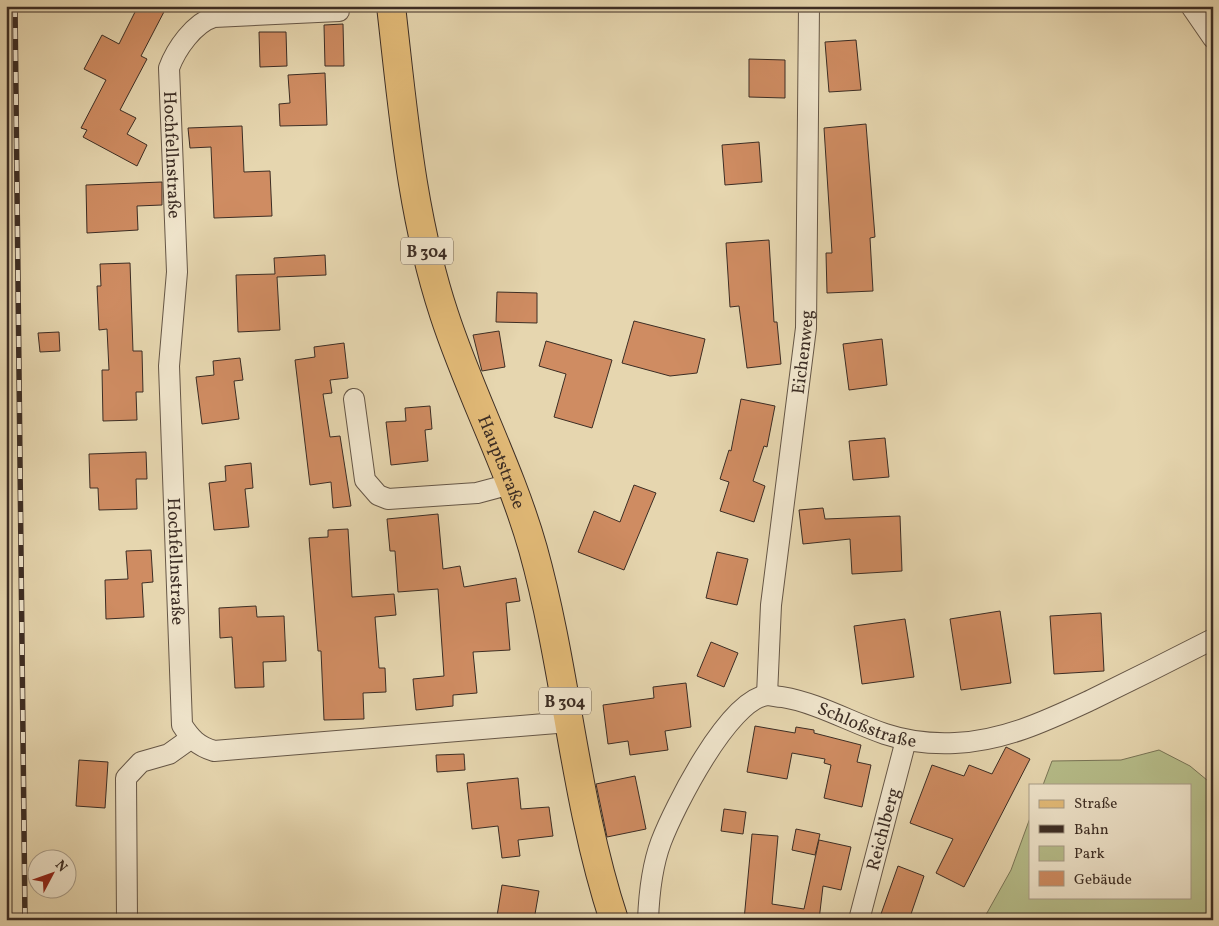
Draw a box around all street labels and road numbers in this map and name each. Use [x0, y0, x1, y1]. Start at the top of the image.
street label: Hochfellnstraße [156, 91, 186, 219]
road number: B 304 [401, 238, 453, 264]
street label: Eichenweg [787, 310, 820, 396]
street label: Hauptstraße [470, 412, 530, 513]
street label: Hochfellnstraße [160, 497, 189, 626]
road number: B 304 [539, 688, 591, 714]
street label: Schloßstraße [813, 697, 918, 755]
street label: Reichlberg [861, 785, 907, 874]

